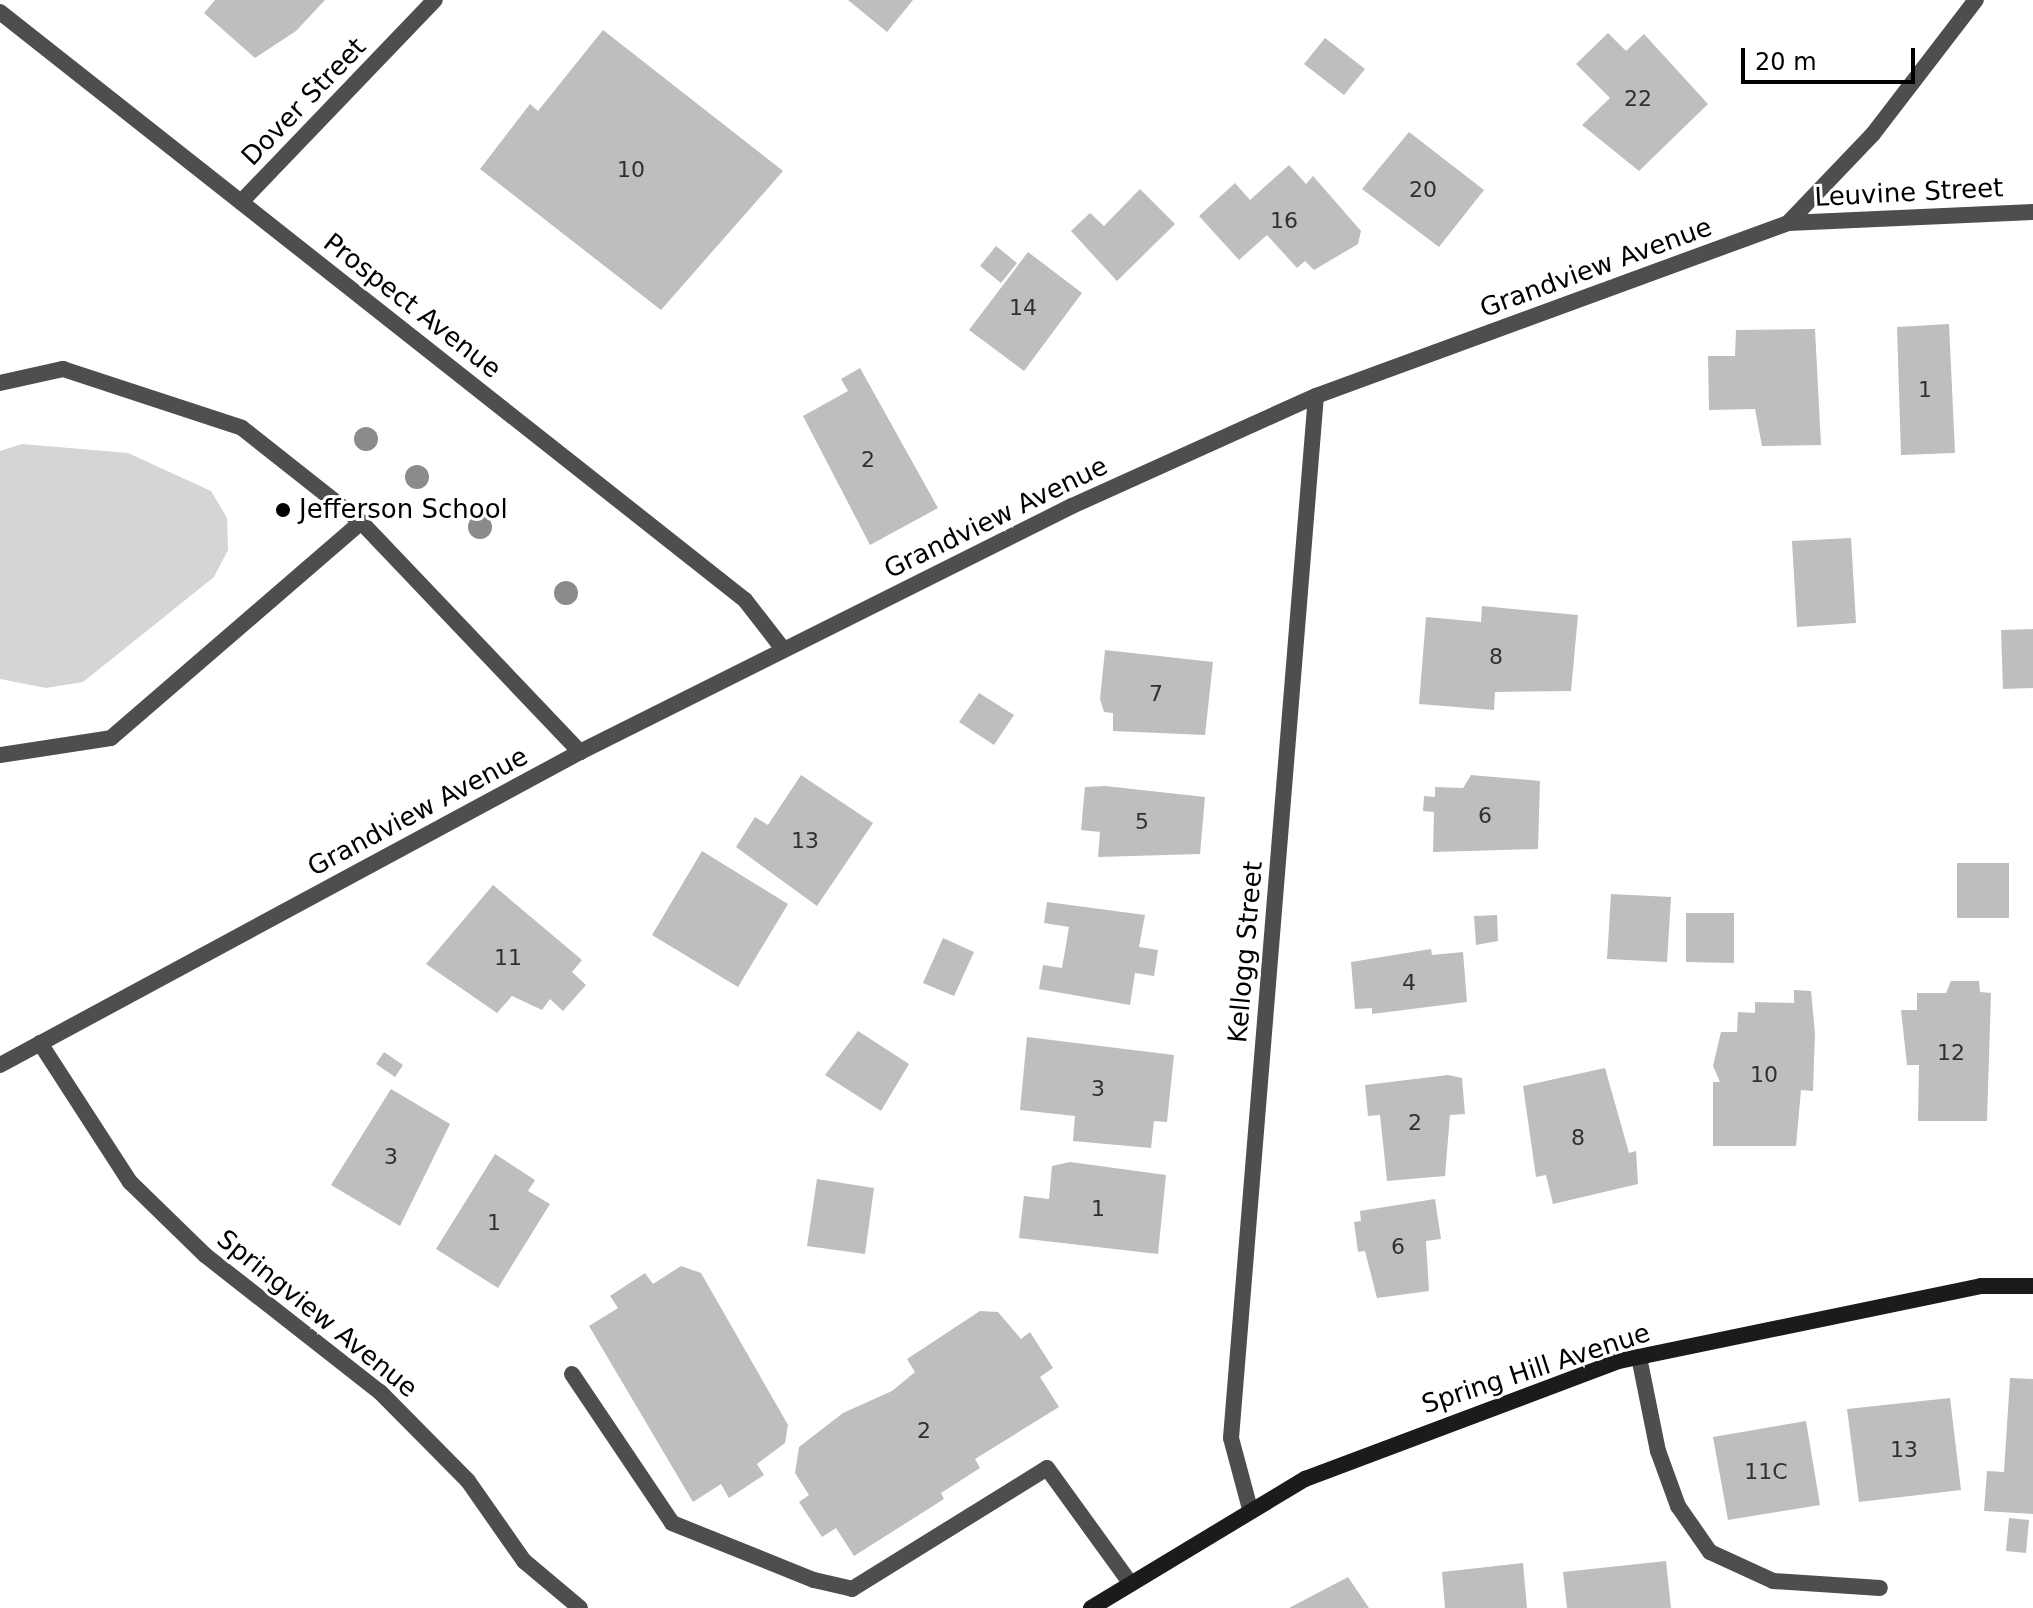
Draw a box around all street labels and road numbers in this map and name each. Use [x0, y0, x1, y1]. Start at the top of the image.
street label: Dover Street [235, 32, 373, 172]
street label: Leuvine Street [1814, 172, 2004, 214]
street label: Grandview Avenue [1476, 212, 1716, 324]
street label: Prospect Avenue [317, 227, 507, 385]
street label: Grandview Avenue [879, 450, 1113, 586]
street label: Grandview Avenue [303, 741, 533, 883]
street label: Kellogg Street [1223, 860, 1269, 1044]
street label: Springview Avenue [211, 1224, 423, 1404]
street label: Spring Hill Avenue [1418, 1317, 1654, 1421]

